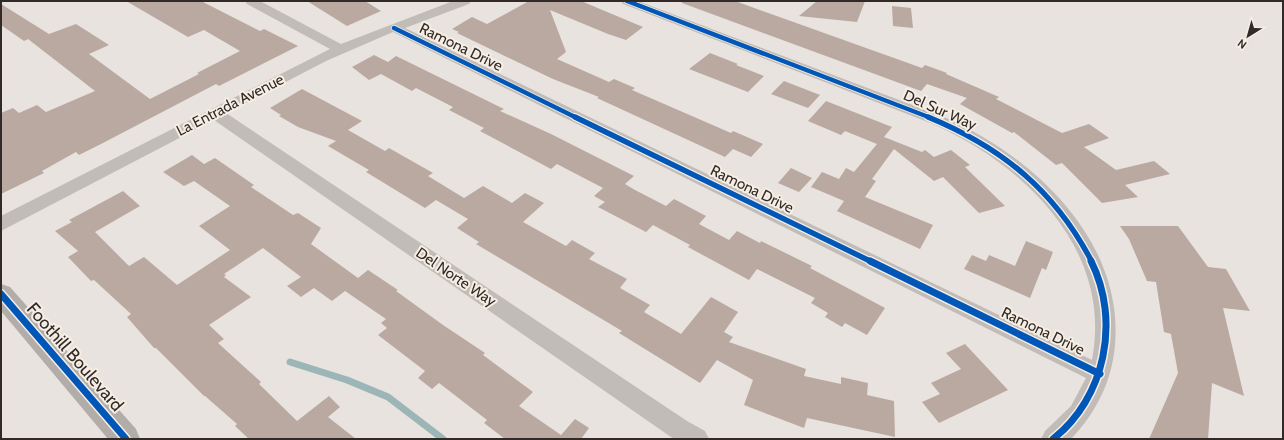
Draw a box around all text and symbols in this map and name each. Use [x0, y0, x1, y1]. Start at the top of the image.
north arrow [1228, 16, 1268, 56]
street label: Ramona Drive [417, 19, 506, 75]
text: N [1235, 36, 1249, 52]
street label: La Entrada Avenue [173, 70, 287, 140]
street label: Del Sur Way [901, 86, 980, 134]
street label: Ramona Drive [708, 161, 797, 217]
street label: Del Norte Way [412, 244, 500, 311]
street label: Foothill Boulevard [22, 298, 128, 416]
street label: Ramona Drive [999, 303, 1088, 359]

